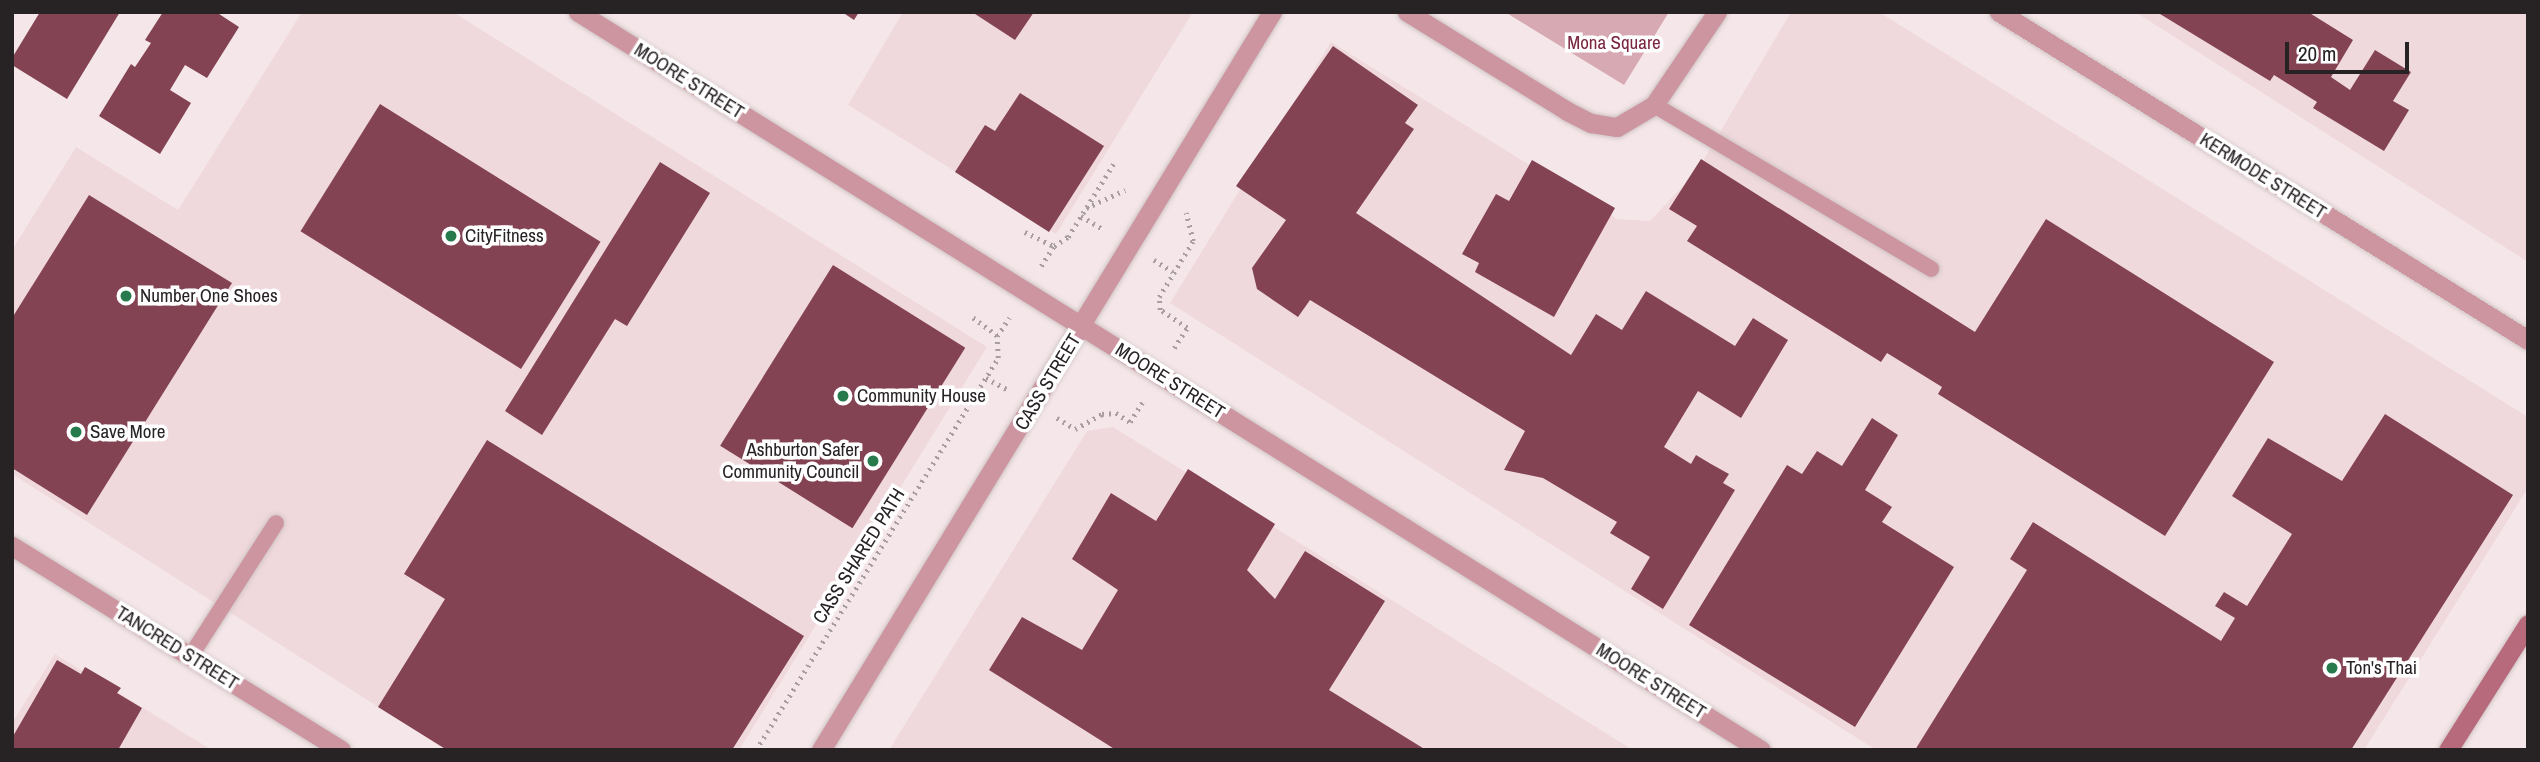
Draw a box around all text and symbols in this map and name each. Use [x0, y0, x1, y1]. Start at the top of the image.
scale bar [2288, 28, 2412, 72]
park label: Mona Square [1567, 32, 1661, 54]
street label: MOORE STREET [630, 38, 748, 124]
text: 20 m [2298, 39, 2336, 68]
street label: KERMODE STREET [2196, 128, 2330, 224]
place label: CityFitness [465, 225, 544, 247]
marker: CityFitness [443, 228, 459, 244]
place label: Number One Shoes [140, 285, 278, 307]
marker: Number One Shoes [118, 288, 134, 304]
street label: CASS STREET [1010, 330, 1086, 434]
street label: MOORE STREET [1111, 338, 1229, 424]
place label: Community House [857, 385, 986, 407]
marker: Community House [835, 388, 851, 404]
place label: Save More [90, 421, 165, 443]
marker: Save More [68, 424, 84, 440]
place label: Ashburton Safer Community Council [722, 439, 859, 483]
marker: Ashburton Safer Community Council [865, 453, 881, 469]
street label: CASS SHARED PATH [808, 484, 910, 628]
street label: TANCRED STREET [112, 601, 242, 695]
street label: MOORE STREET [1592, 638, 1710, 724]
place label: Ton's Thai [2346, 657, 2417, 679]
marker: Ton's Thai [2324, 660, 2340, 676]

